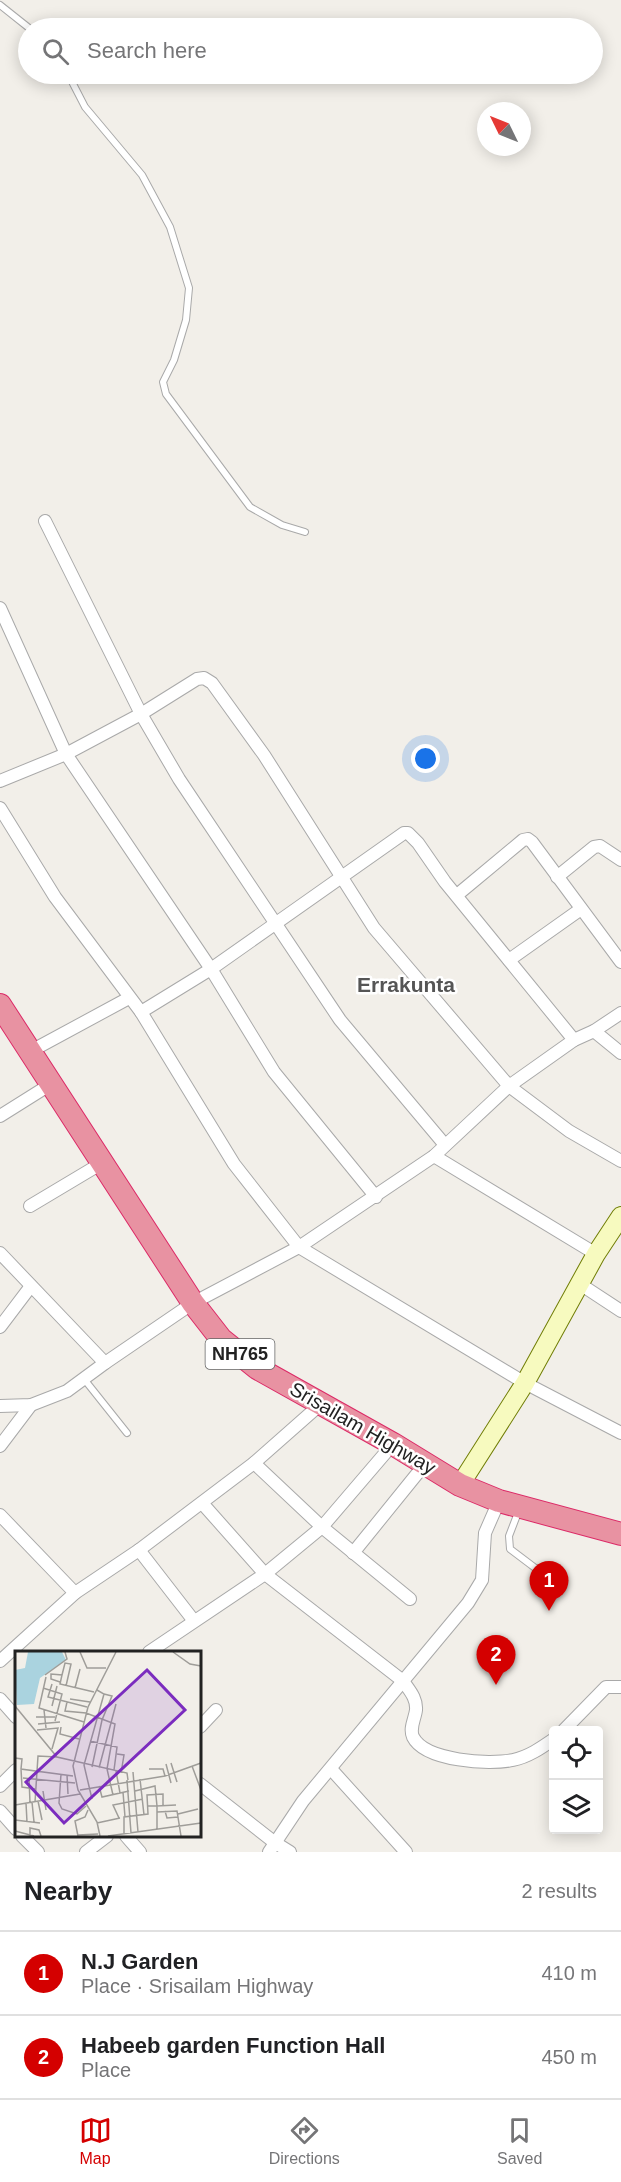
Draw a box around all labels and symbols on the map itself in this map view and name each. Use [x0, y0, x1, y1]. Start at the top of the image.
north arrow [477, 102, 531, 156]
your location [411, 744, 440, 773]
district label: Errakunta [357, 973, 455, 996]
road number: NH765 [206, 1339, 274, 1369]
street label: Srisailam Highway [286, 1377, 440, 1479]
pin: 1 [530, 1562, 568, 1611]
pin: 2 [476, 1636, 516, 1685]
inset map [15, 1651, 201, 1837]

